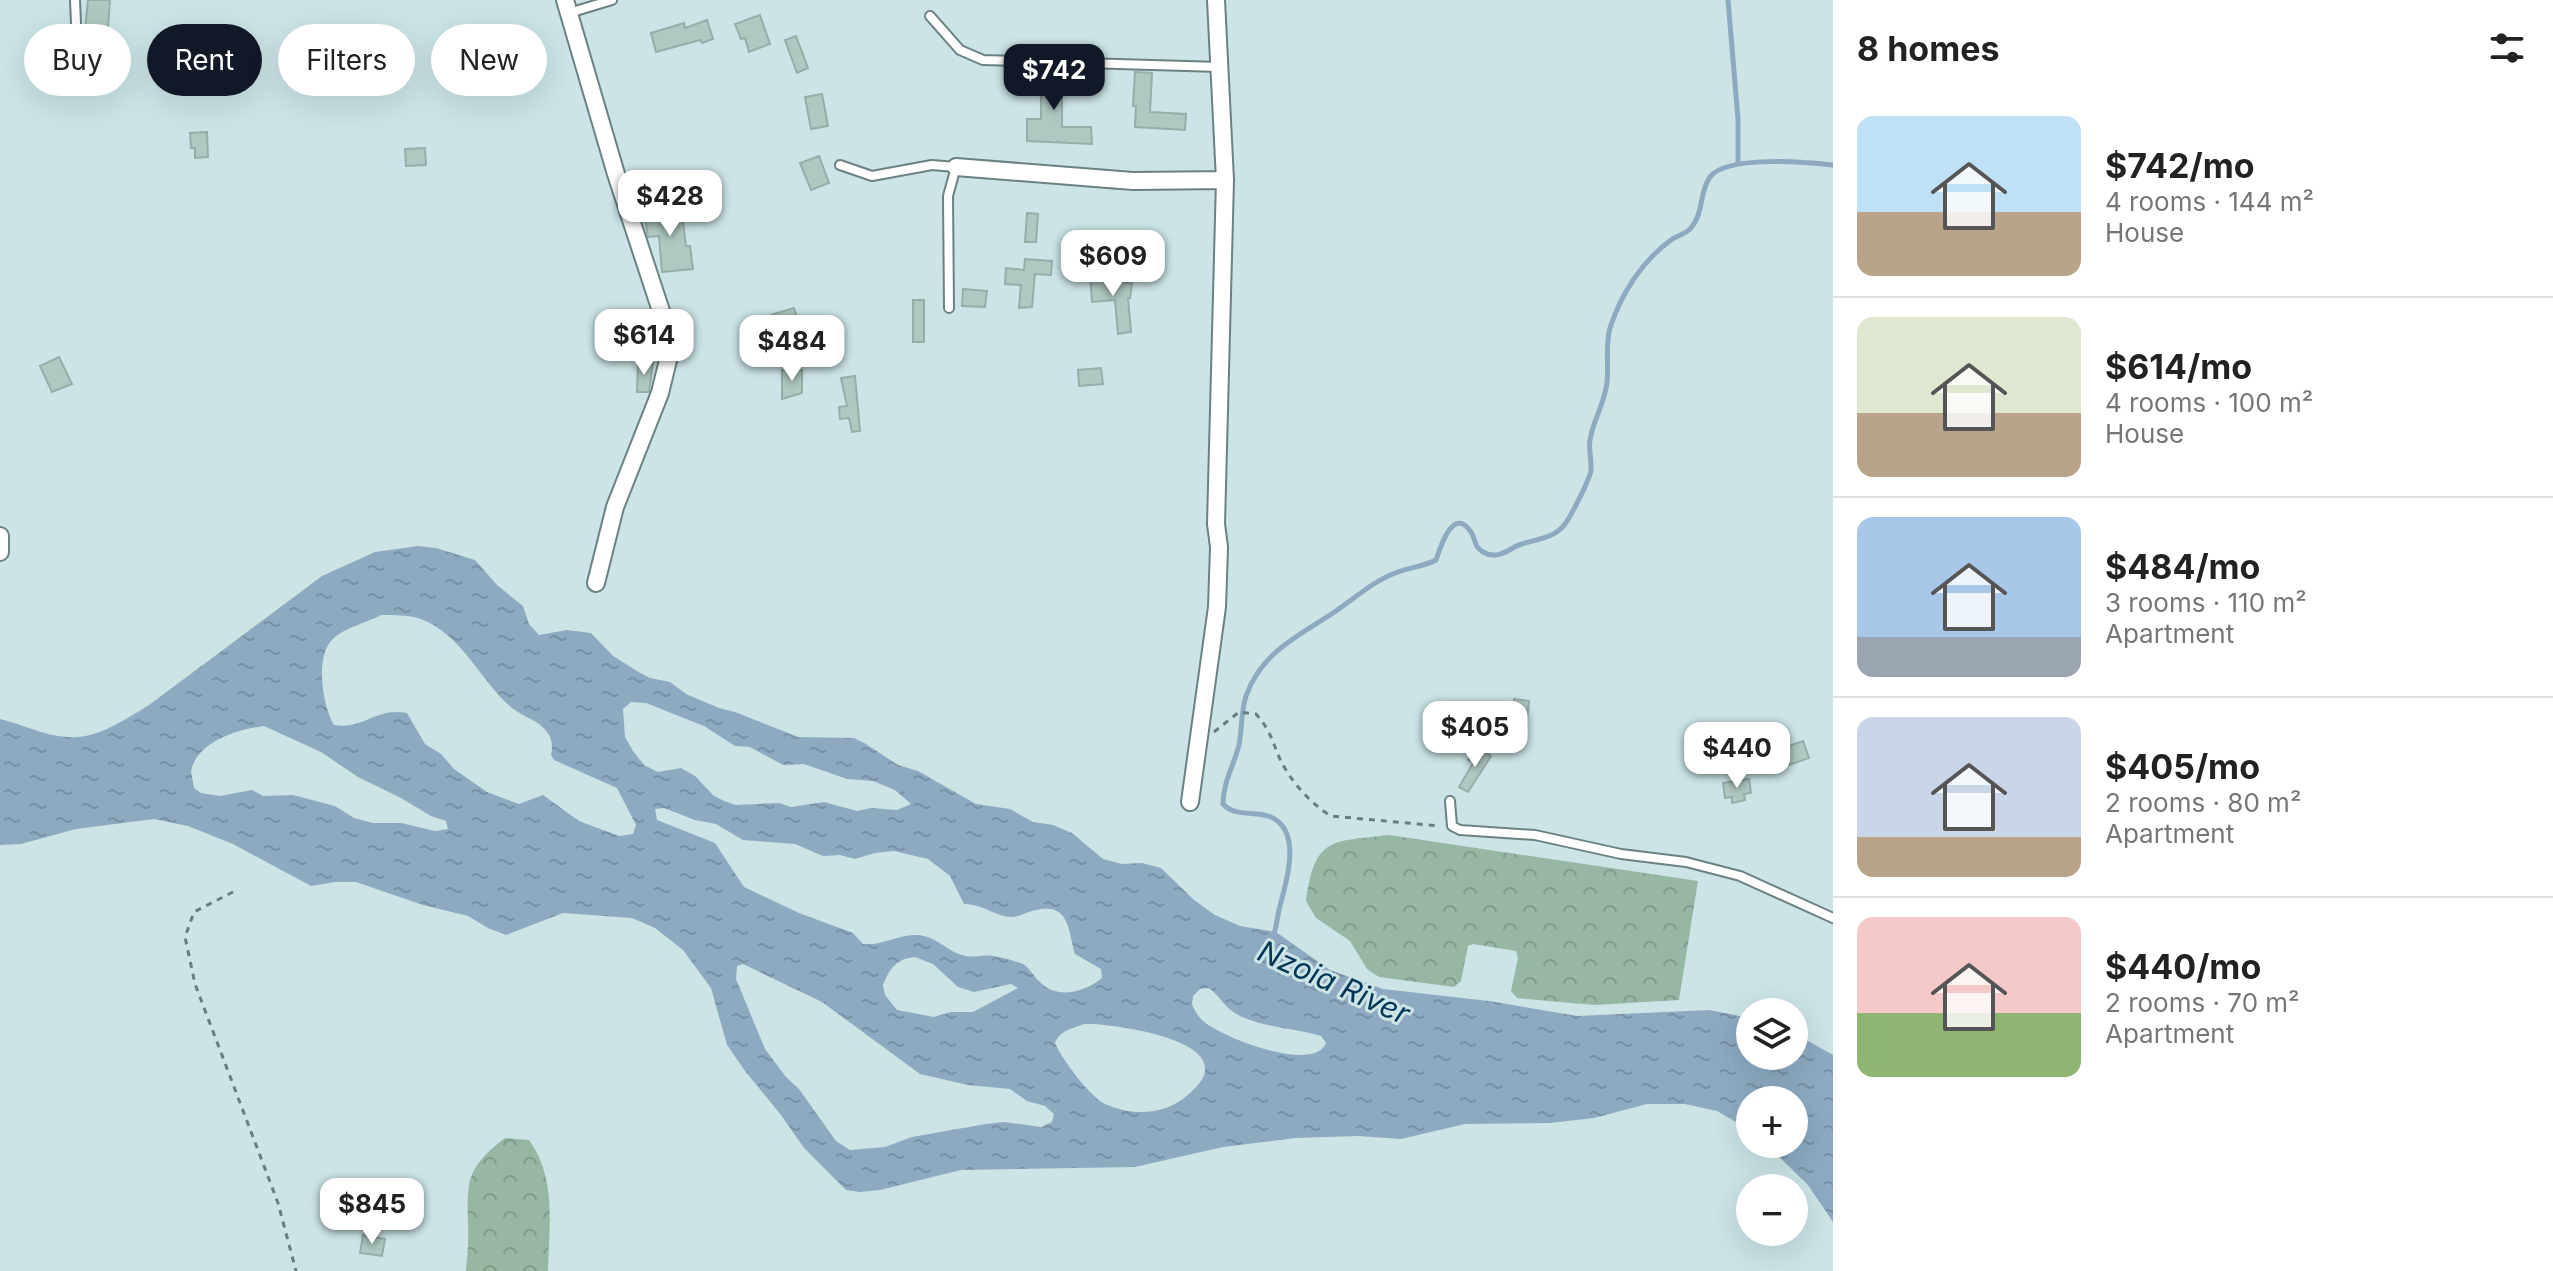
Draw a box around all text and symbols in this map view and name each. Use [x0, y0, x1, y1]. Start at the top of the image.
chip: Buy [24, 24, 131, 96]
chip: Rent [147, 24, 262, 96]
chip: Filters [278, 24, 415, 96]
chip: New [431, 24, 547, 96]
icon: filters [2485, 26, 2529, 70]
text: 8 homes [1857, 28, 2000, 69]
pin: $742 [1007, 44, 1101, 112]
text: $742 [1022, 54, 1086, 85]
text: $742/mo [2105, 145, 2255, 186]
icon: home [1921, 148, 2017, 244]
pin: $428 [623, 170, 717, 238]
text: $428 [636, 180, 704, 211]
text: 4 rooms · 144 m² [2105, 186, 2314, 217]
text: House [2105, 217, 2184, 248]
pin: $609 [1066, 230, 1160, 298]
text: $609 [1079, 240, 1147, 271]
pin: $614 [597, 309, 691, 377]
pin: $484 [745, 315, 839, 383]
text: $614 [613, 319, 675, 350]
text: $484 [757, 325, 827, 356]
text: $614/mo [2105, 346, 2252, 387]
icon: home [1921, 349, 2017, 445]
text: 4 rooms · 100 m² [2105, 387, 2313, 418]
text: House [2105, 418, 2184, 449]
text: $484/mo [2105, 546, 2260, 587]
icon: home [1921, 549, 2017, 645]
text: 3 rooms · 110 m² [2105, 587, 2307, 618]
text: Apartment [2105, 618, 2234, 649]
pin: $405 [1428, 701, 1522, 769]
text: $405 [1441, 711, 1509, 742]
pin: $440 [1690, 722, 1784, 790]
text: $440 [1702, 732, 1772, 763]
text: $405/mo [2105, 746, 2260, 787]
icon: home [1921, 749, 2017, 845]
text: 2 rooms · 80 m² [2105, 787, 2301, 818]
text: Apartment [2105, 818, 2234, 849]
water label: Nzoia River [1253, 933, 1416, 1032]
text: $440/mo [2105, 946, 2261, 987]
icon: home [1921, 949, 2017, 1045]
text: 2 rooms · 70 m² [2105, 987, 2300, 1018]
map controls [1736, 998, 1808, 1246]
button: layers [1736, 998, 1808, 1070]
text: Apartment [2105, 1018, 2234, 1049]
button: + [1736, 1086, 1808, 1158]
button: − [1736, 1174, 1808, 1246]
pin: $845 [325, 1178, 419, 1246]
text: $845 [338, 1188, 406, 1219]

